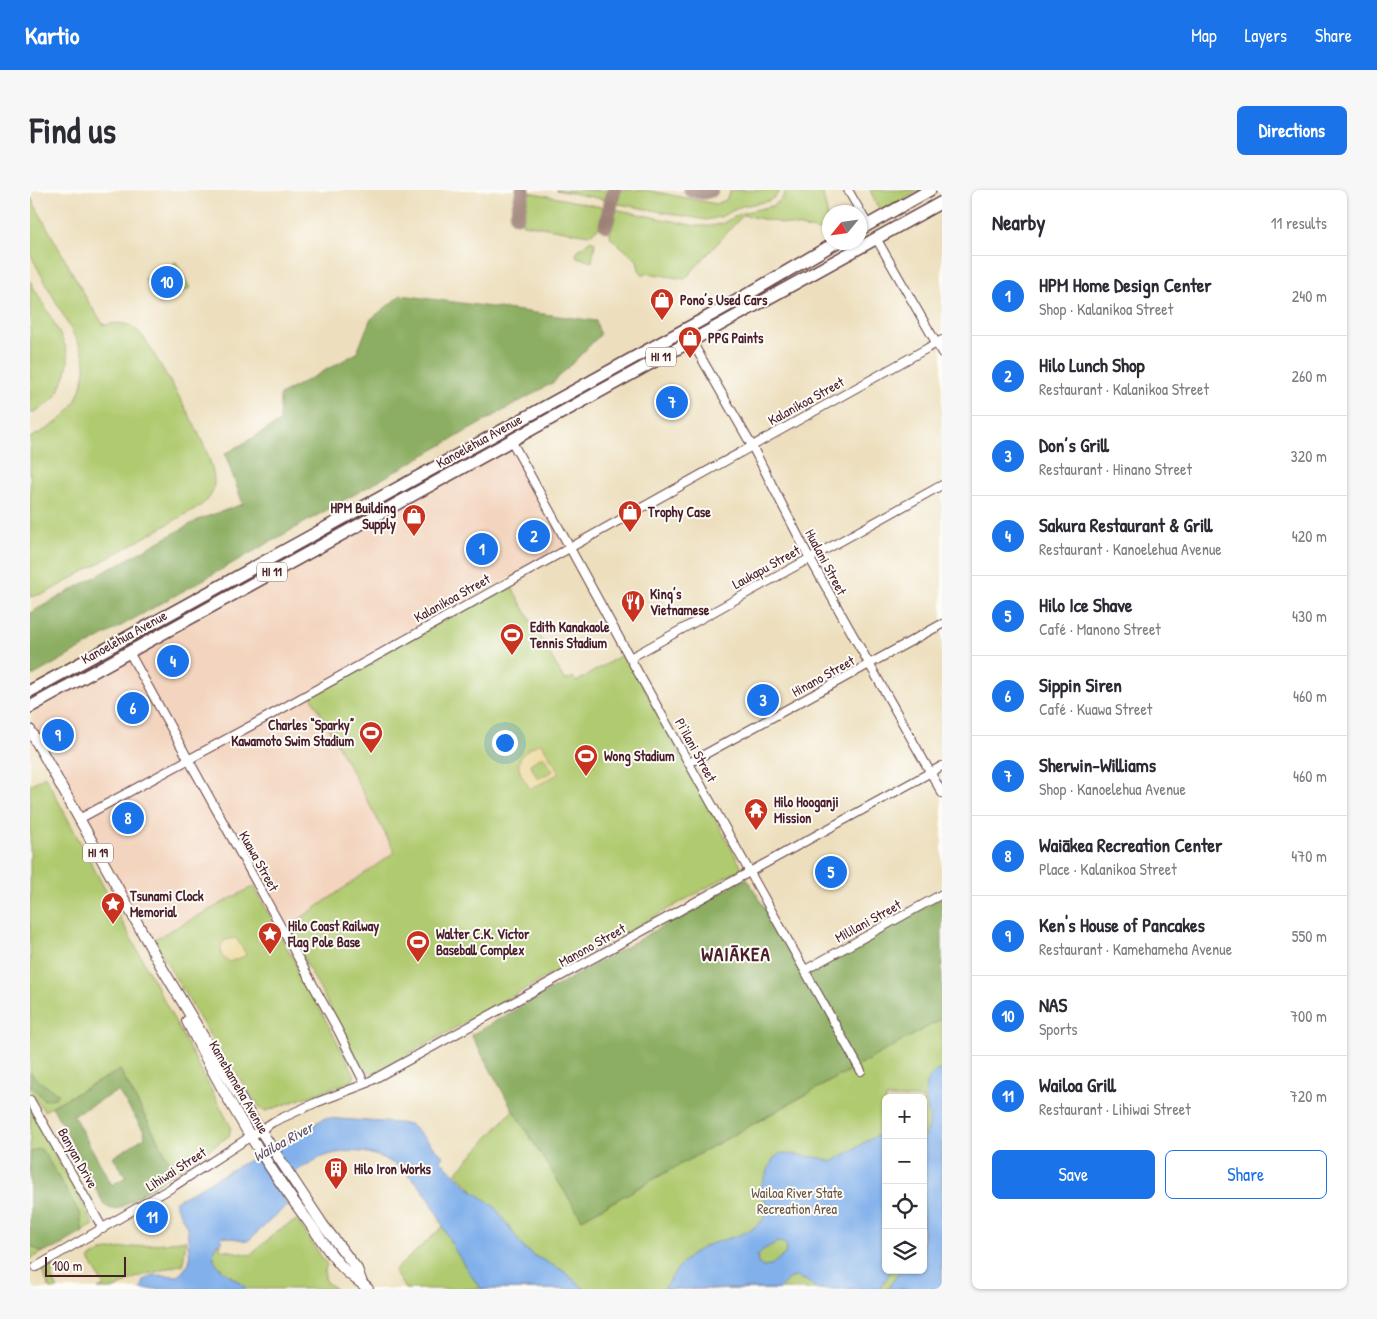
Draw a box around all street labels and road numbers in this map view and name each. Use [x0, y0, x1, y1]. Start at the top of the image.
road number: HI 11 [646, 348, 676, 366]
street label: Kalanikoa Street [764, 372, 847, 429]
street label: Kanoelehua Avenue [432, 409, 525, 472]
street label: Hualani Street [801, 525, 852, 598]
street label: Laukapu Street [728, 540, 804, 594]
road number: HI 11 [257, 562, 287, 582]
street label: Kalanikoa Street [410, 569, 493, 626]
street label: Kanoelehua Avenue [77, 605, 170, 668]
street label: Hinano Street [788, 650, 858, 701]
street label: Pi‘ilani Street [671, 714, 722, 785]
street label: Kuawa Street [235, 827, 284, 894]
road number: HI 19 [83, 844, 113, 862]
street label: Mililani Street [831, 895, 904, 947]
street label: Manono Street [555, 918, 629, 971]
street label: Kamehameha Avenue [205, 1037, 274, 1137]
street label: Banyan Drive [53, 1124, 103, 1192]
street label: Lihiwai Street [142, 1142, 210, 1195]

